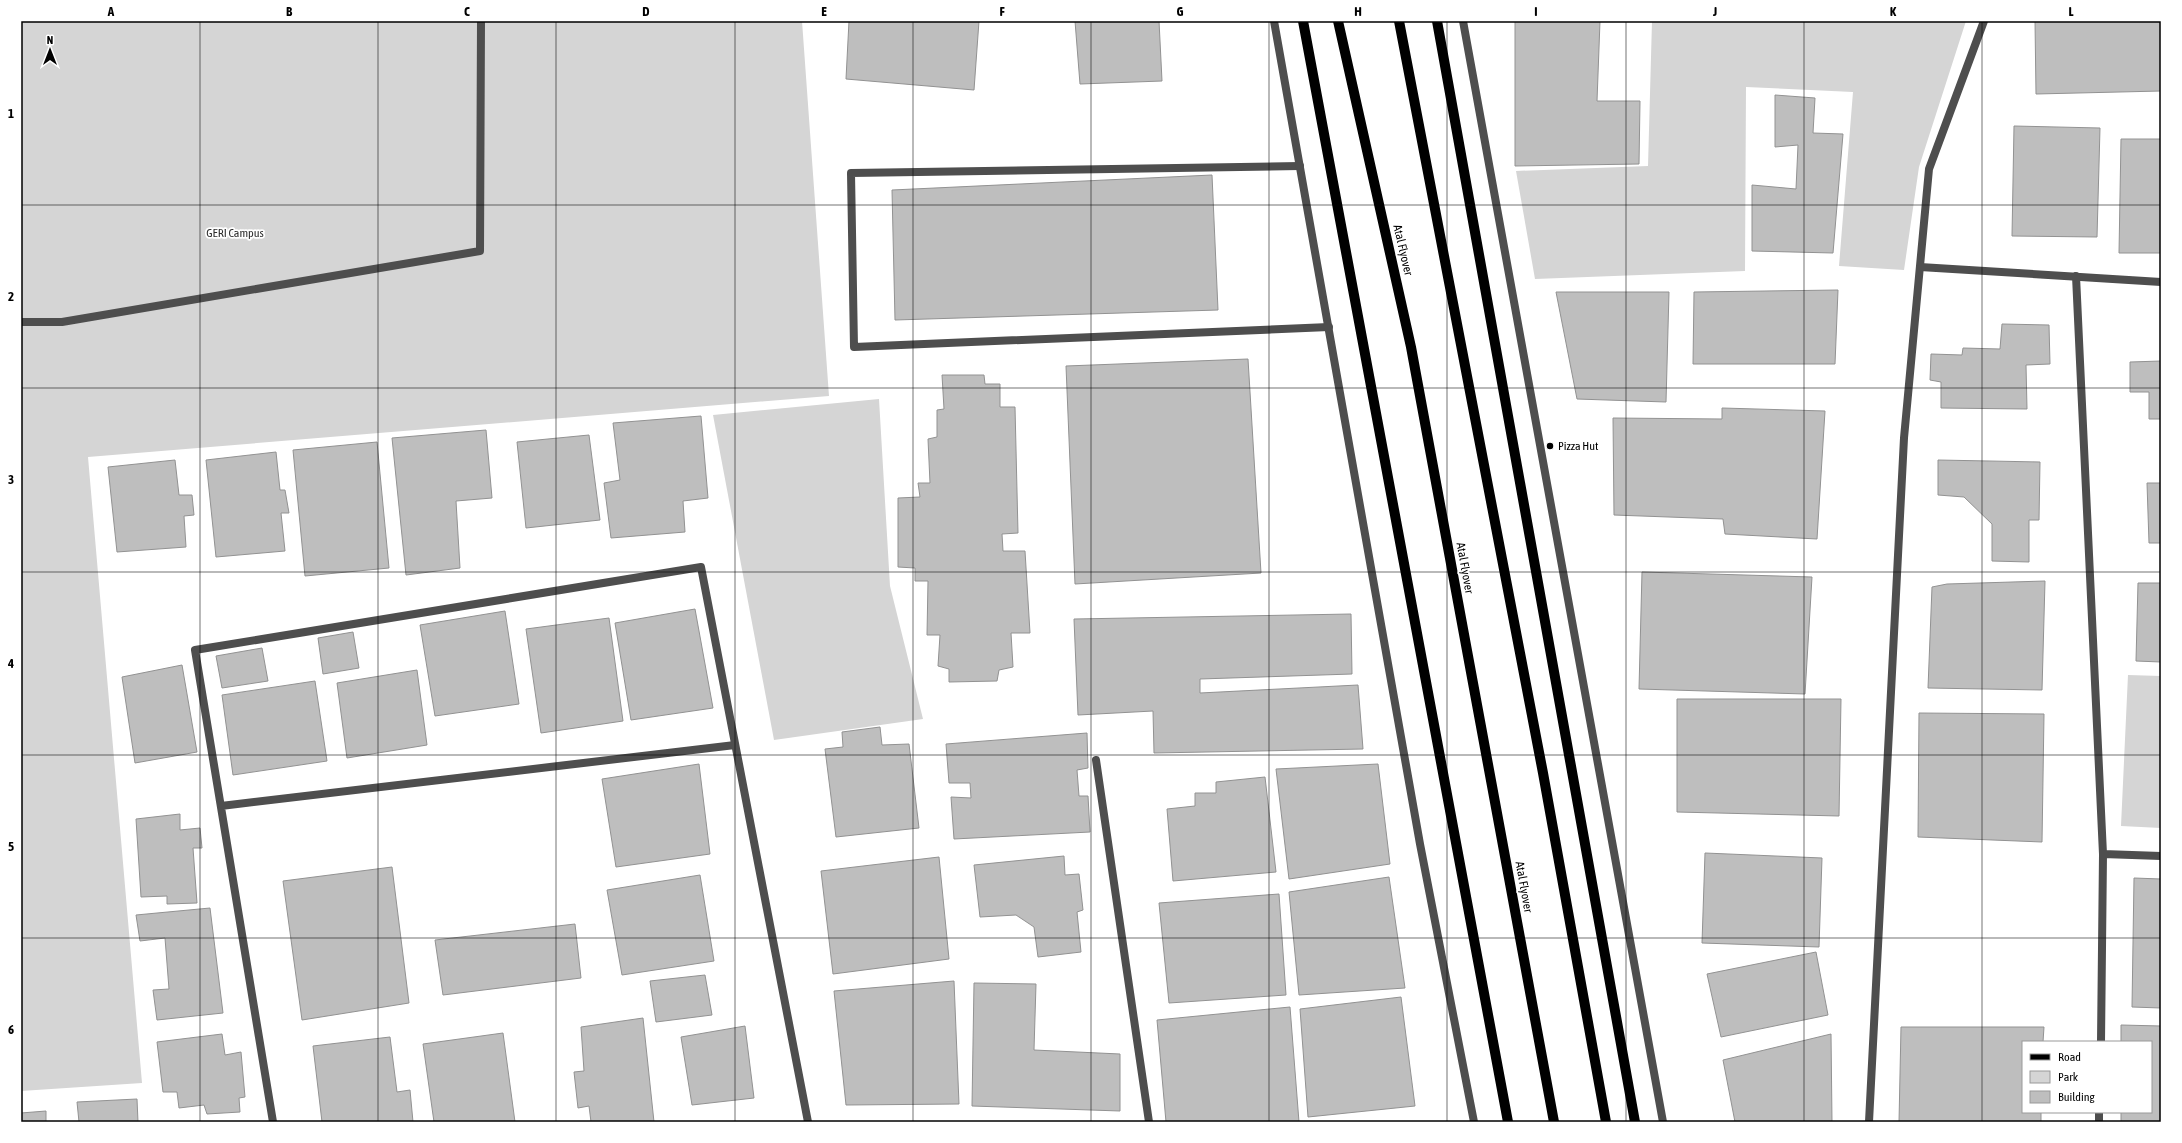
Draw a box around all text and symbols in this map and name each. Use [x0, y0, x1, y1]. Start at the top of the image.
text: A [107, 4, 115, 19]
text: B [286, 4, 293, 19]
text: C [464, 4, 470, 19]
text: D [642, 4, 650, 19]
text: E [821, 4, 827, 19]
text: F [999, 4, 1005, 19]
text: G [1177, 4, 1184, 19]
text: H [1354, 4, 1362, 19]
text: I [1534, 4, 1538, 19]
text: J [1712, 4, 1717, 19]
text: K [1890, 4, 1897, 19]
text: L [2068, 4, 2074, 19]
north arrow [30, 30, 70, 70]
text: N [47, 34, 53, 46]
text: 1 [8, 106, 14, 121]
street label: Atal Flyover [1390, 223, 1416, 277]
park label: GERI Campus [206, 226, 264, 240]
text: 2 [8, 289, 14, 304]
place label: Pizza Hut [1558, 439, 1599, 453]
marker: Pizza Hut [1545, 441, 1555, 451]
text: 3 [8, 472, 14, 487]
street label: Atal Flyover [1454, 541, 1476, 595]
text: 4 [7, 656, 14, 671]
text: 5 [8, 839, 14, 854]
street label: Atal Flyover [1513, 860, 1535, 914]
text: 6 [8, 1022, 14, 1037]
legend [2022, 1041, 2152, 1113]
text: Road [2058, 1050, 2081, 1064]
text: Park [2058, 1070, 2079, 1084]
text: Building [2058, 1090, 2096, 1104]

